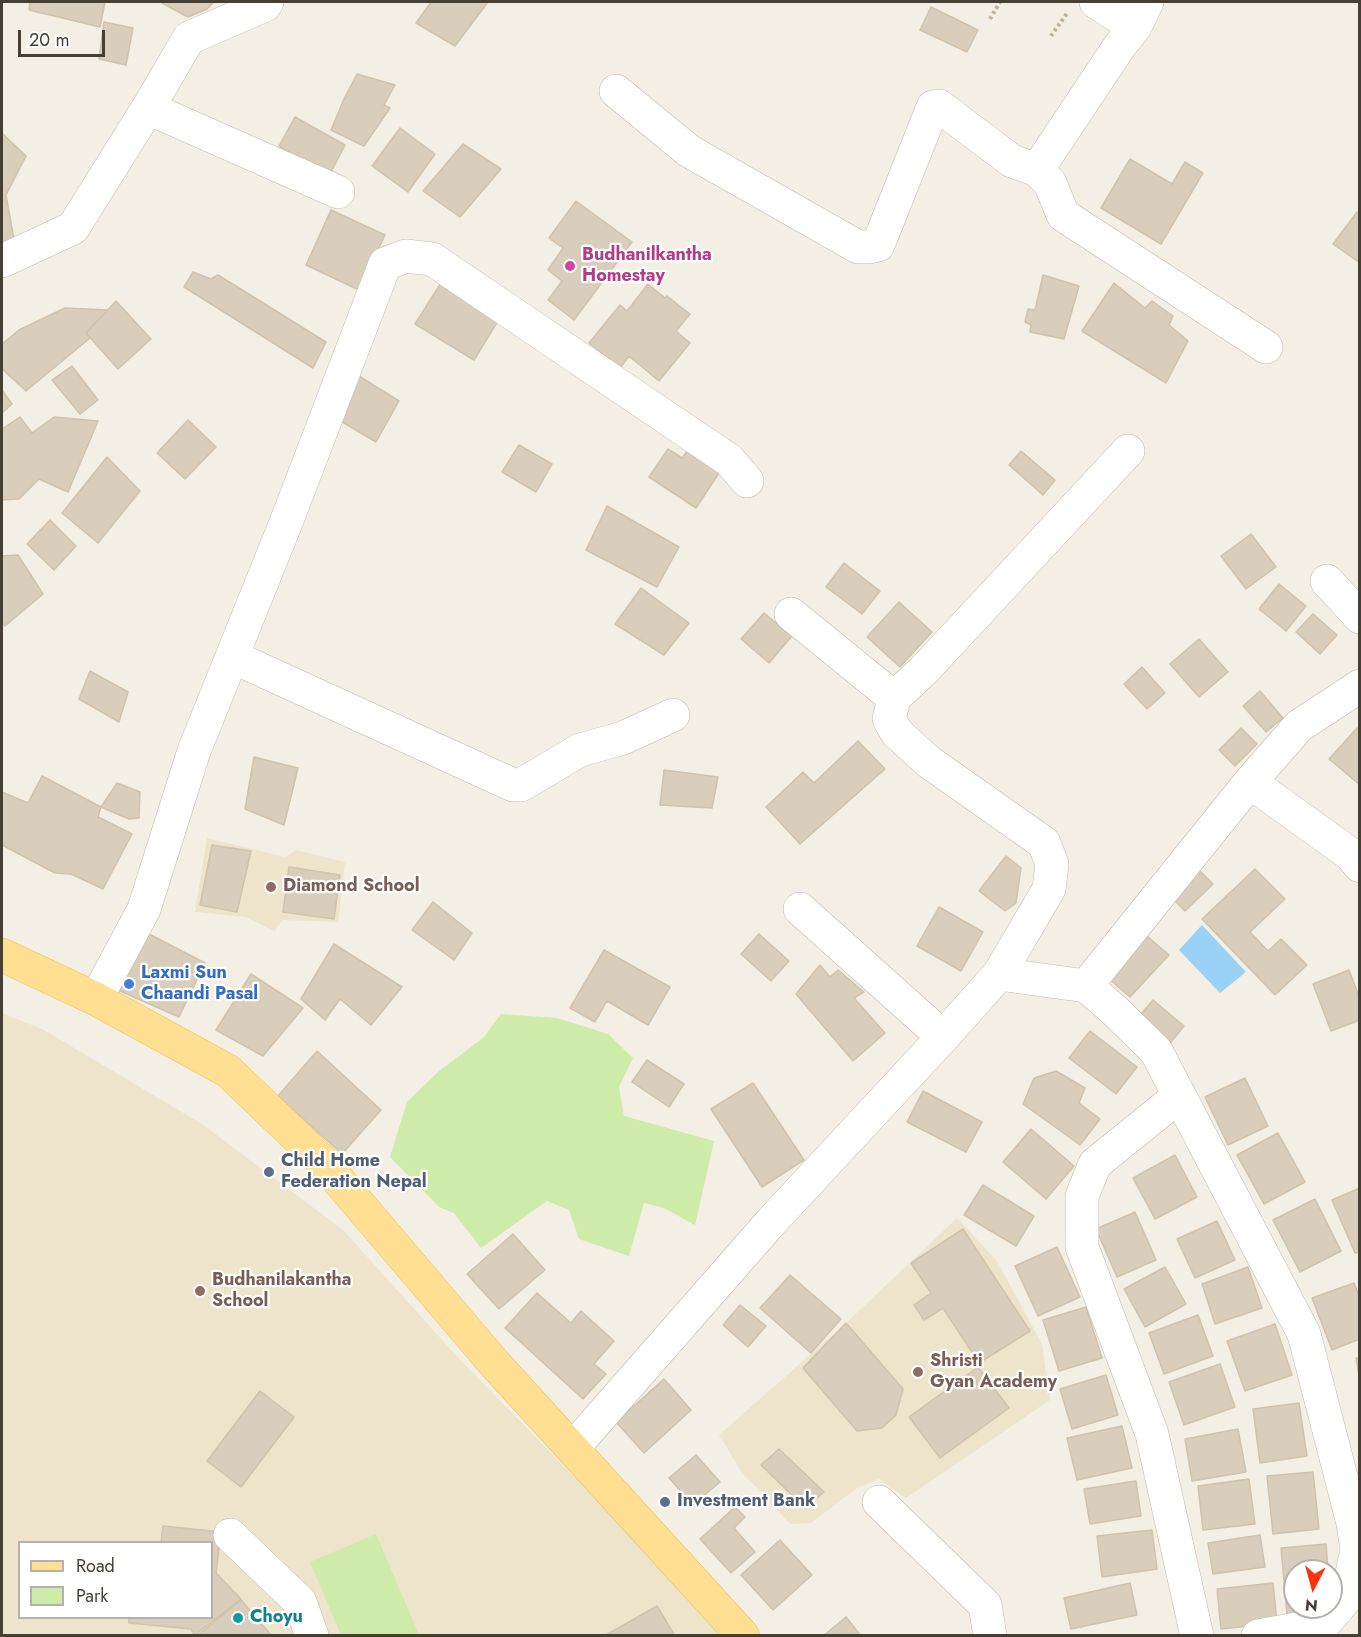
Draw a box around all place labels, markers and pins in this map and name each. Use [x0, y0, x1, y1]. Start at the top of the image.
place label: Budhanilkantha Homestay [582, 245, 712, 288]
marker: Budhanilkantha Homestay [563, 259, 577, 273]
place label: Diamond School [283, 876, 420, 898]
marker: Diamond School [264, 880, 278, 894]
place label: Laxmi Sun Chaandi Pasal [141, 963, 258, 1006]
marker: Laxmi Sun Chaandi Pasal [122, 977, 136, 991]
place label: Child Home Federation Nepal [281, 1151, 427, 1194]
marker: Child Home Federation Nepal [262, 1165, 276, 1179]
place label: Budhanilakantha School [212, 1270, 351, 1312]
marker: Budhanilakantha School [193, 1284, 207, 1298]
place label: Shristi Gyan Academy [930, 1351, 1057, 1394]
marker: Shristi Gyan Academy [911, 1365, 925, 1379]
place label: Investment Bank [677, 1491, 815, 1513]
marker: Investment Bank [658, 1495, 672, 1509]
place label: Choyu [250, 1607, 303, 1629]
marker: Choyu [231, 1611, 245, 1625]

